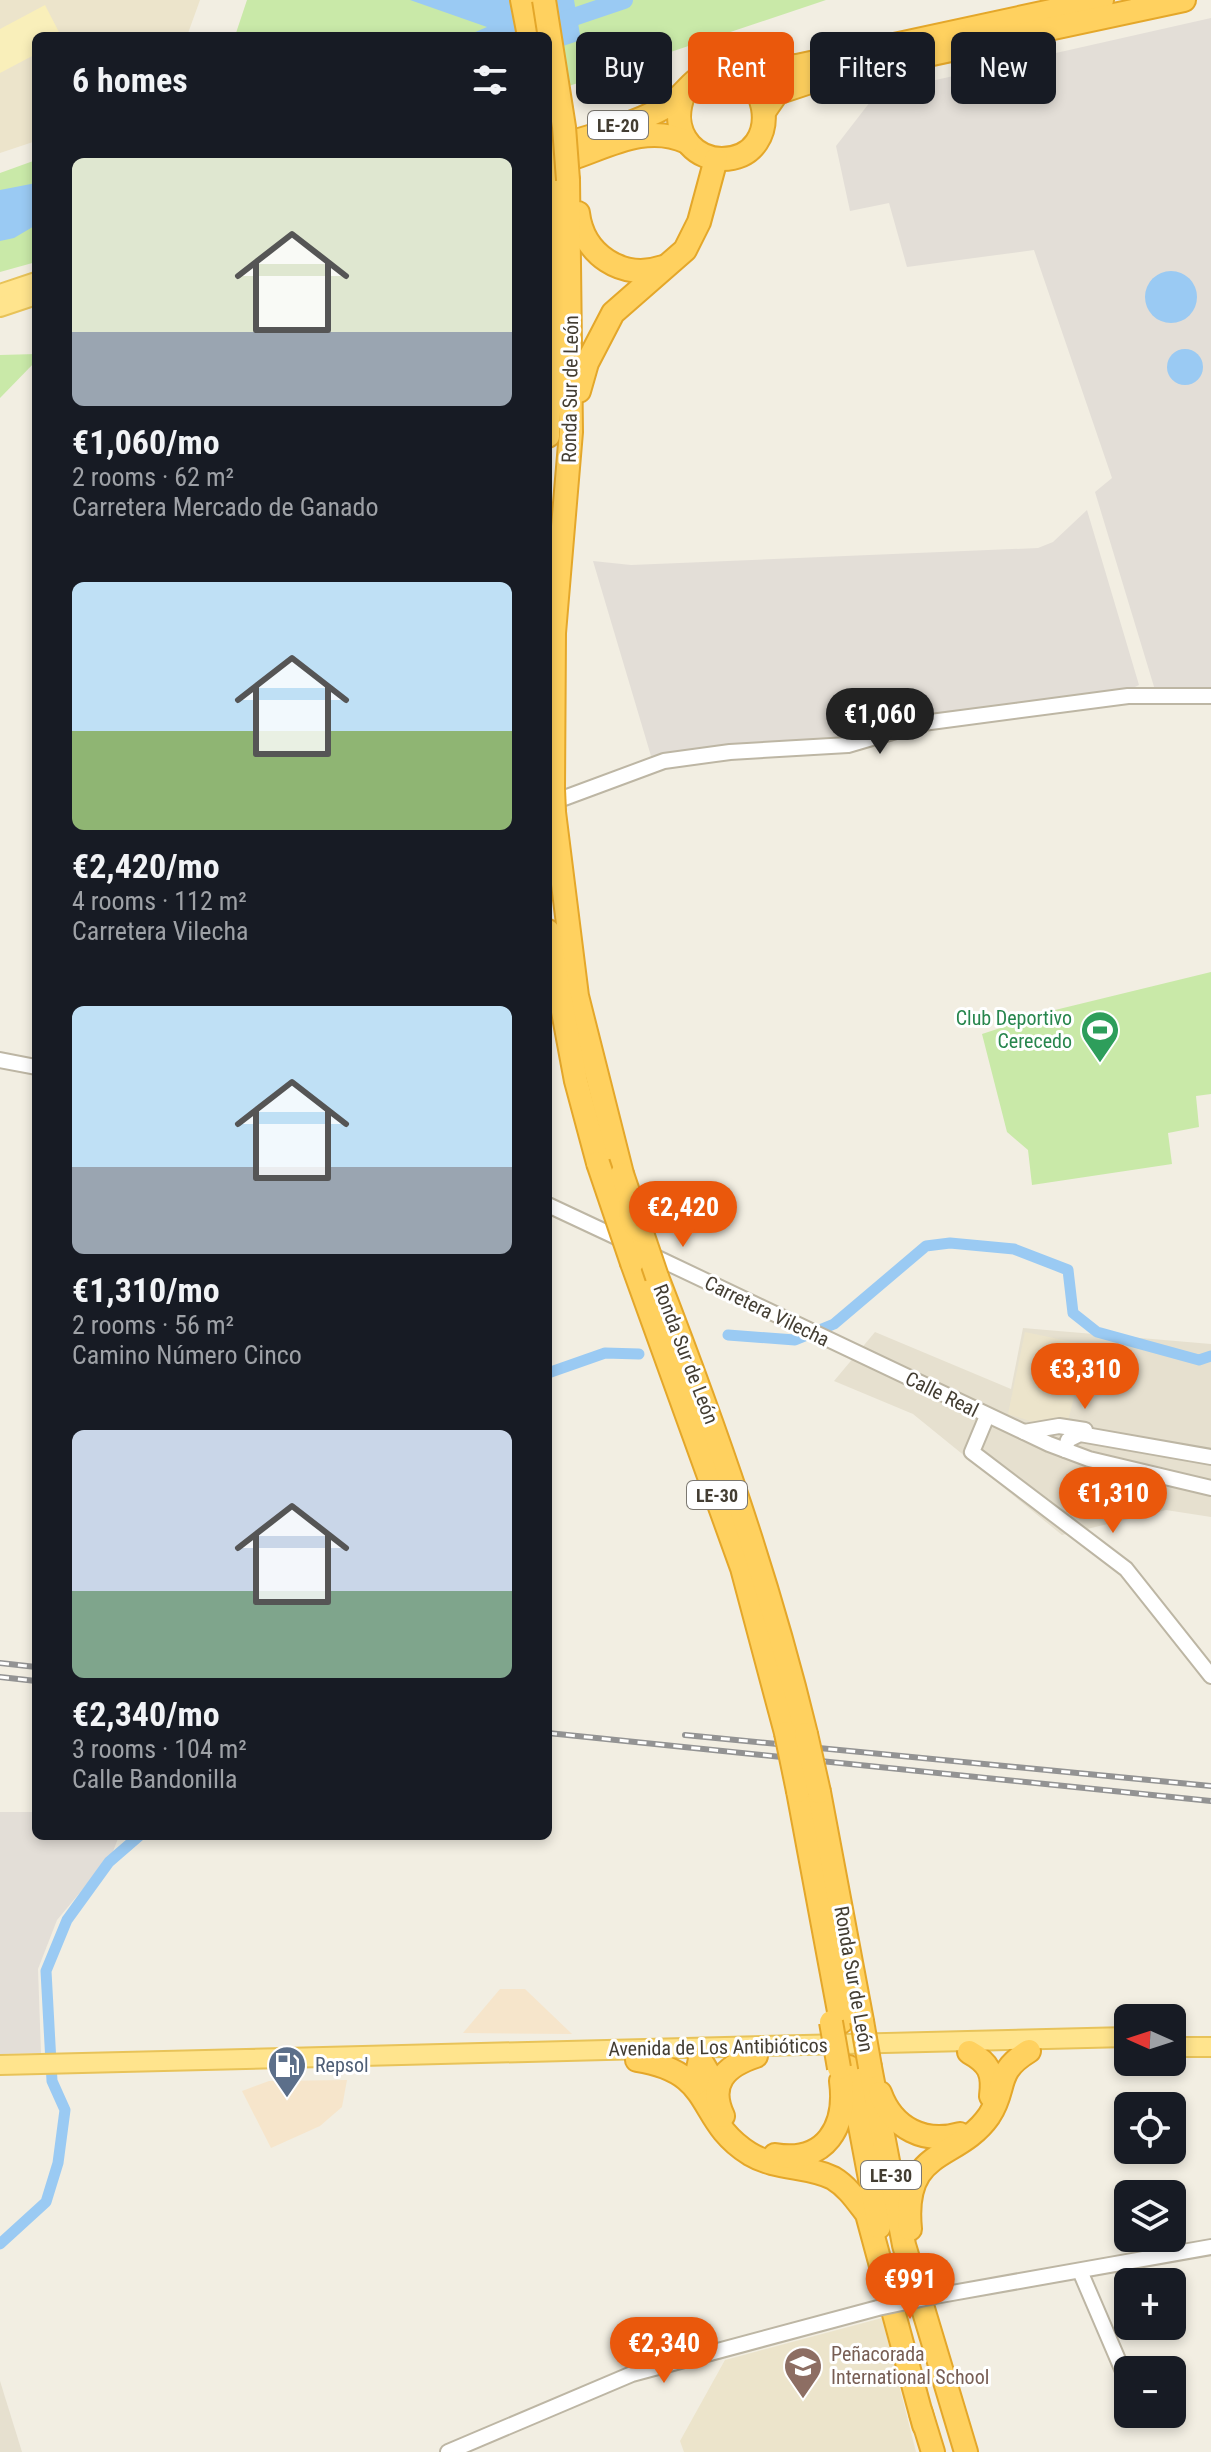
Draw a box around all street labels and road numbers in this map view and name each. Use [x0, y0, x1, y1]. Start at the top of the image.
road number: LE-20 [588, 111, 648, 139]
street label: Ronda Sur de León [557, 315, 583, 463]
street label: Carretera Vilecha [701, 1270, 833, 1352]
street label: Ronda Sur de León [648, 1281, 724, 1427]
street label: Calle Real [902, 1366, 982, 1422]
road number: LE-30 [687, 1481, 747, 1509]
street label: Ronda Sur de León [829, 1904, 879, 2054]
street label: Avenida de Los Antibióticos [608, 2033, 828, 2061]
road number: LE-30 [861, 2161, 921, 2189]

